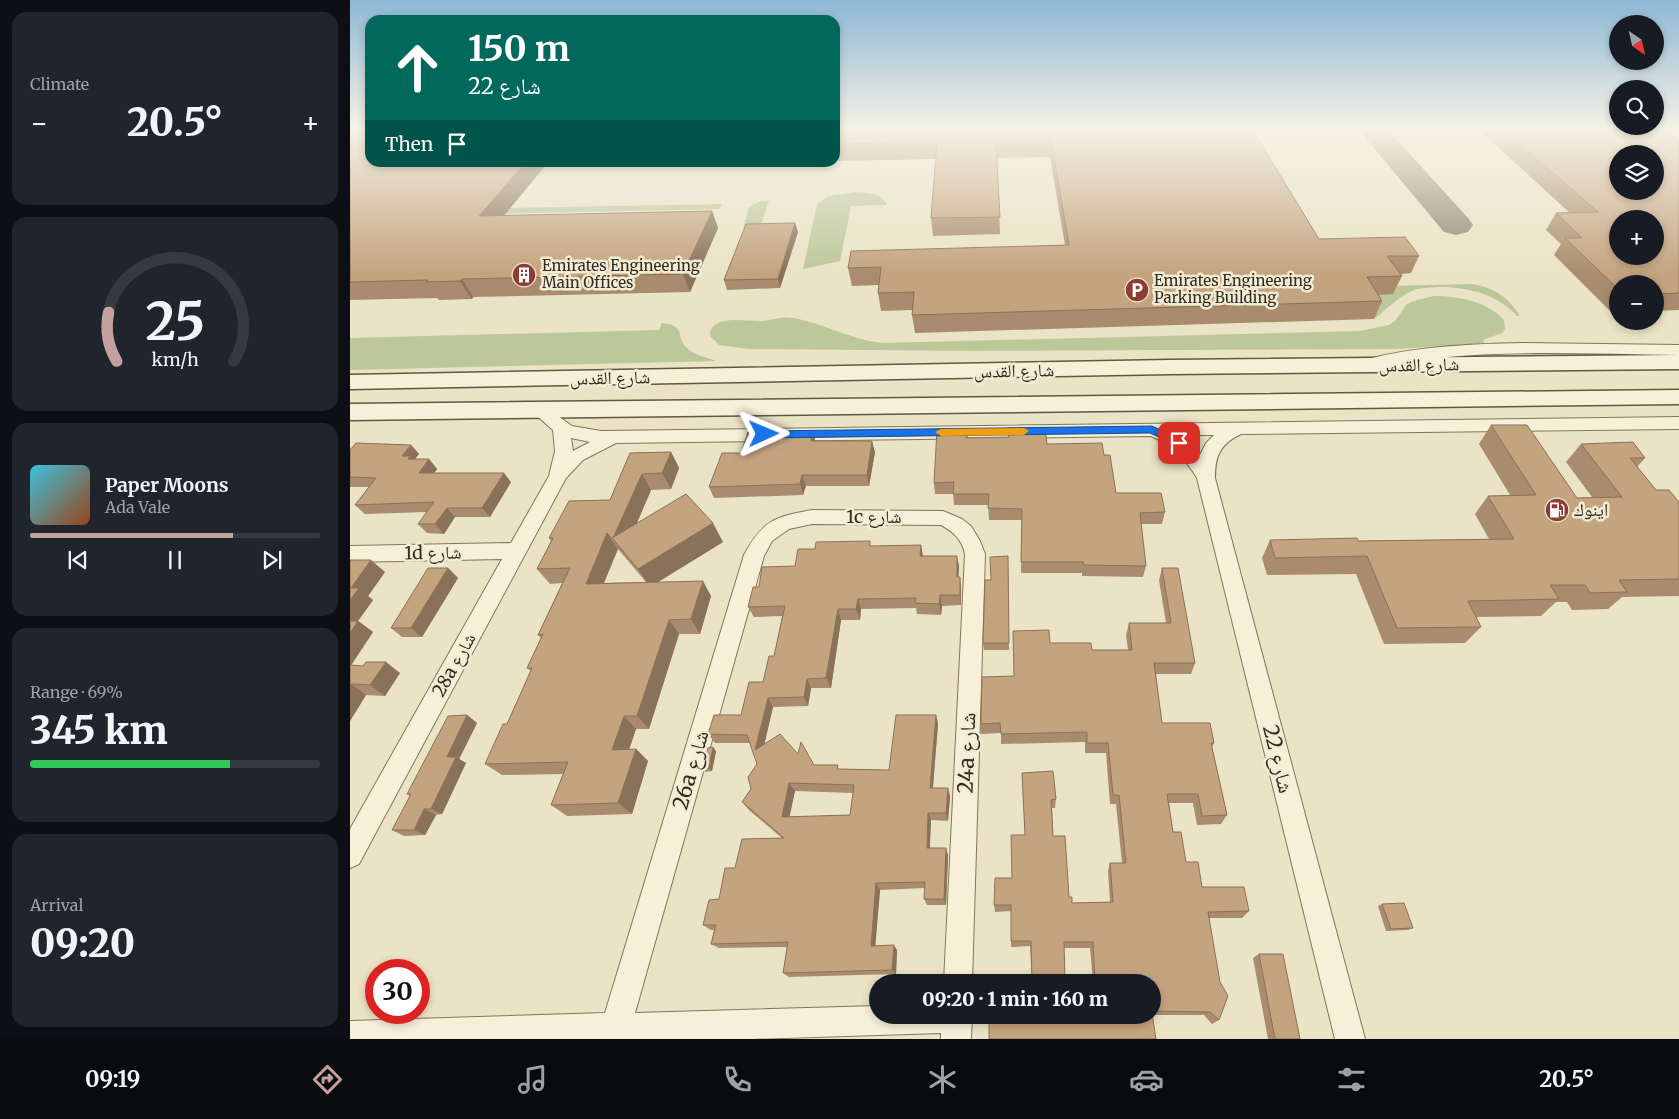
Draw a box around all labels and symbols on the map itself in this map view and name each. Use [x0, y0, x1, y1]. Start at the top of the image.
north arrow [1609, 15, 1664, 70]
place label: Emirates Engineering Main Offices [542, 256, 700, 292]
building icon: Emirates Engineering Main Offices [511, 262, 537, 288]
place label: Emirates Engineering Parking Building [1154, 271, 1312, 307]
parking icon: Emirates Engineering Parking Building [1124, 277, 1150, 303]
street label: شارع القدس [1379, 352, 1459, 377]
street label: شارع القدس [974, 358, 1054, 383]
street label: شارع القدس [570, 365, 650, 390]
position arrow [737, 407, 789, 459]
pin [1158, 422, 1200, 464]
fuel station icon: اينوك [1544, 497, 1570, 523]
place label: اينوك [1574, 498, 1608, 521]
street label: 1c شارع [846, 505, 902, 528]
street label: 1d شارع [404, 541, 462, 564]
street label: 28a شارع [427, 629, 480, 701]
street label: 24a شارع [952, 712, 981, 794]
street label: شارع 22 [1257, 722, 1300, 796]
street label: 26a شارع [666, 727, 715, 813]
speed limit sign: 30 [365, 959, 430, 1024]

